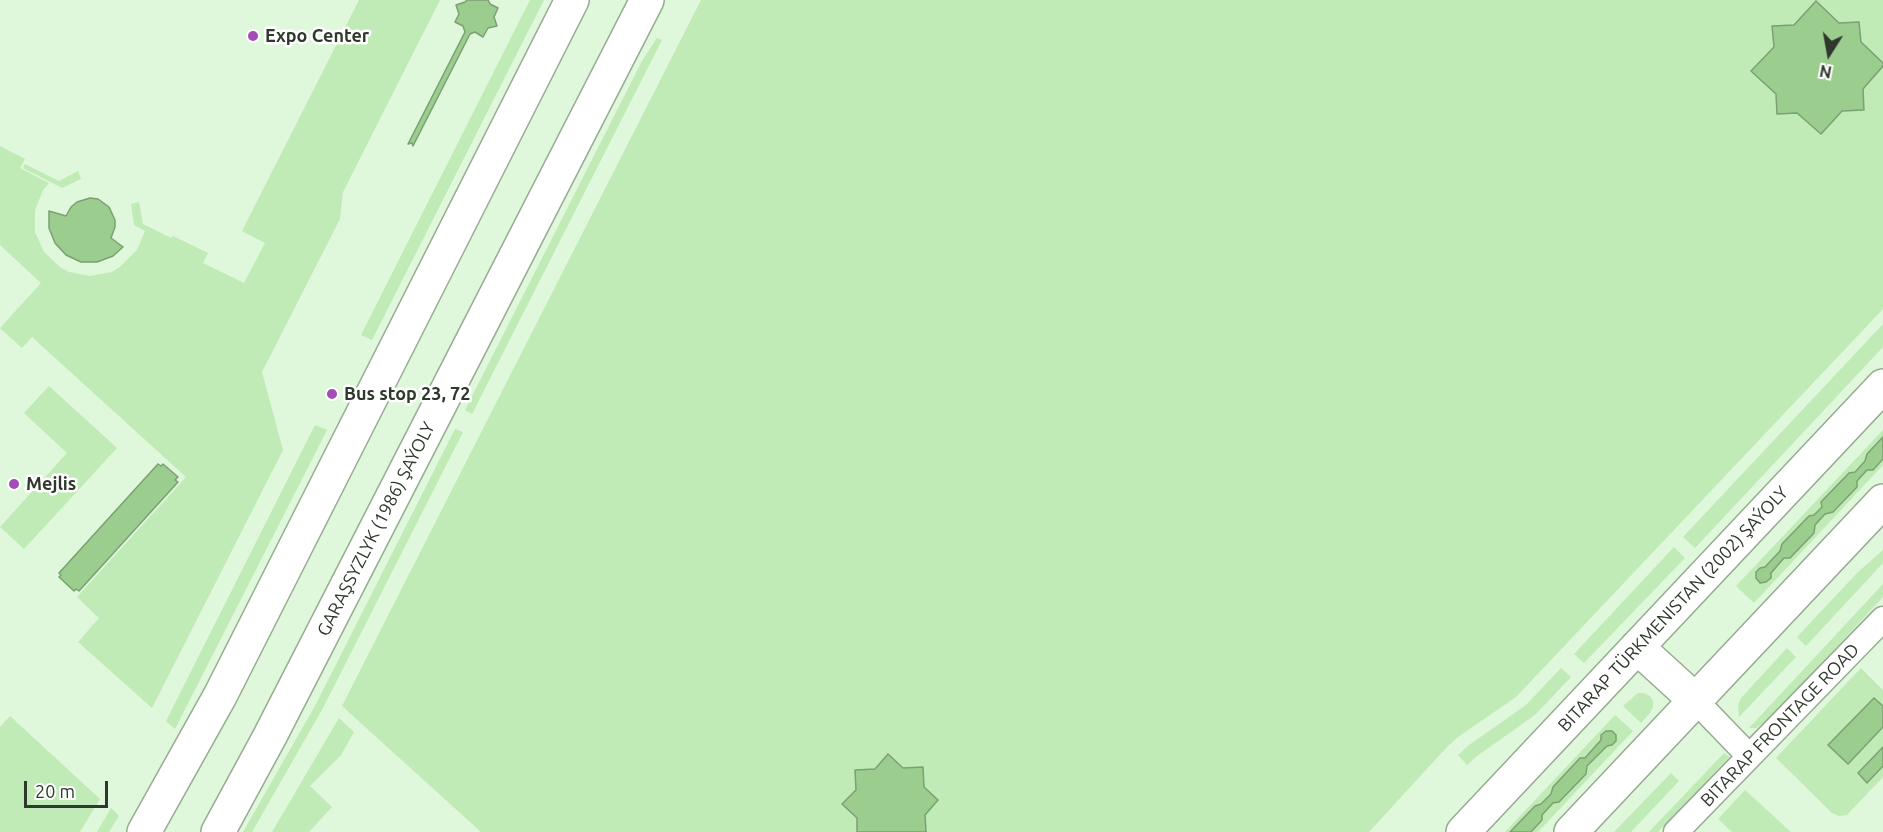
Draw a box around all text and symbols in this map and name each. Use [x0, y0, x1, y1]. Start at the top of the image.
north arrow [1799, 24, 1859, 84]
place label: Expo Center [265, 25, 369, 47]
marker: Expo Center [246, 29, 260, 43]
text: N [1818, 62, 1833, 82]
place label: Bus stop 23, 72 [344, 383, 470, 405]
marker: Bus stop 23, 72 [325, 387, 339, 401]
street label: GARAŞSYZLYK (1986) ŞAÝOLY [313, 418, 439, 640]
place label: Mejlis [26, 473, 76, 495]
marker: Mejlis [7, 477, 21, 491]
street label: BITARAP TÜRKMENISTAN (2002) ŞAÝOLY [1553, 482, 1793, 736]
street label: BITARAP FRONTAGE ROAD [1696, 639, 1864, 811]
scale bar [27, 769, 111, 807]
text: 20 m [35, 781, 75, 801]

